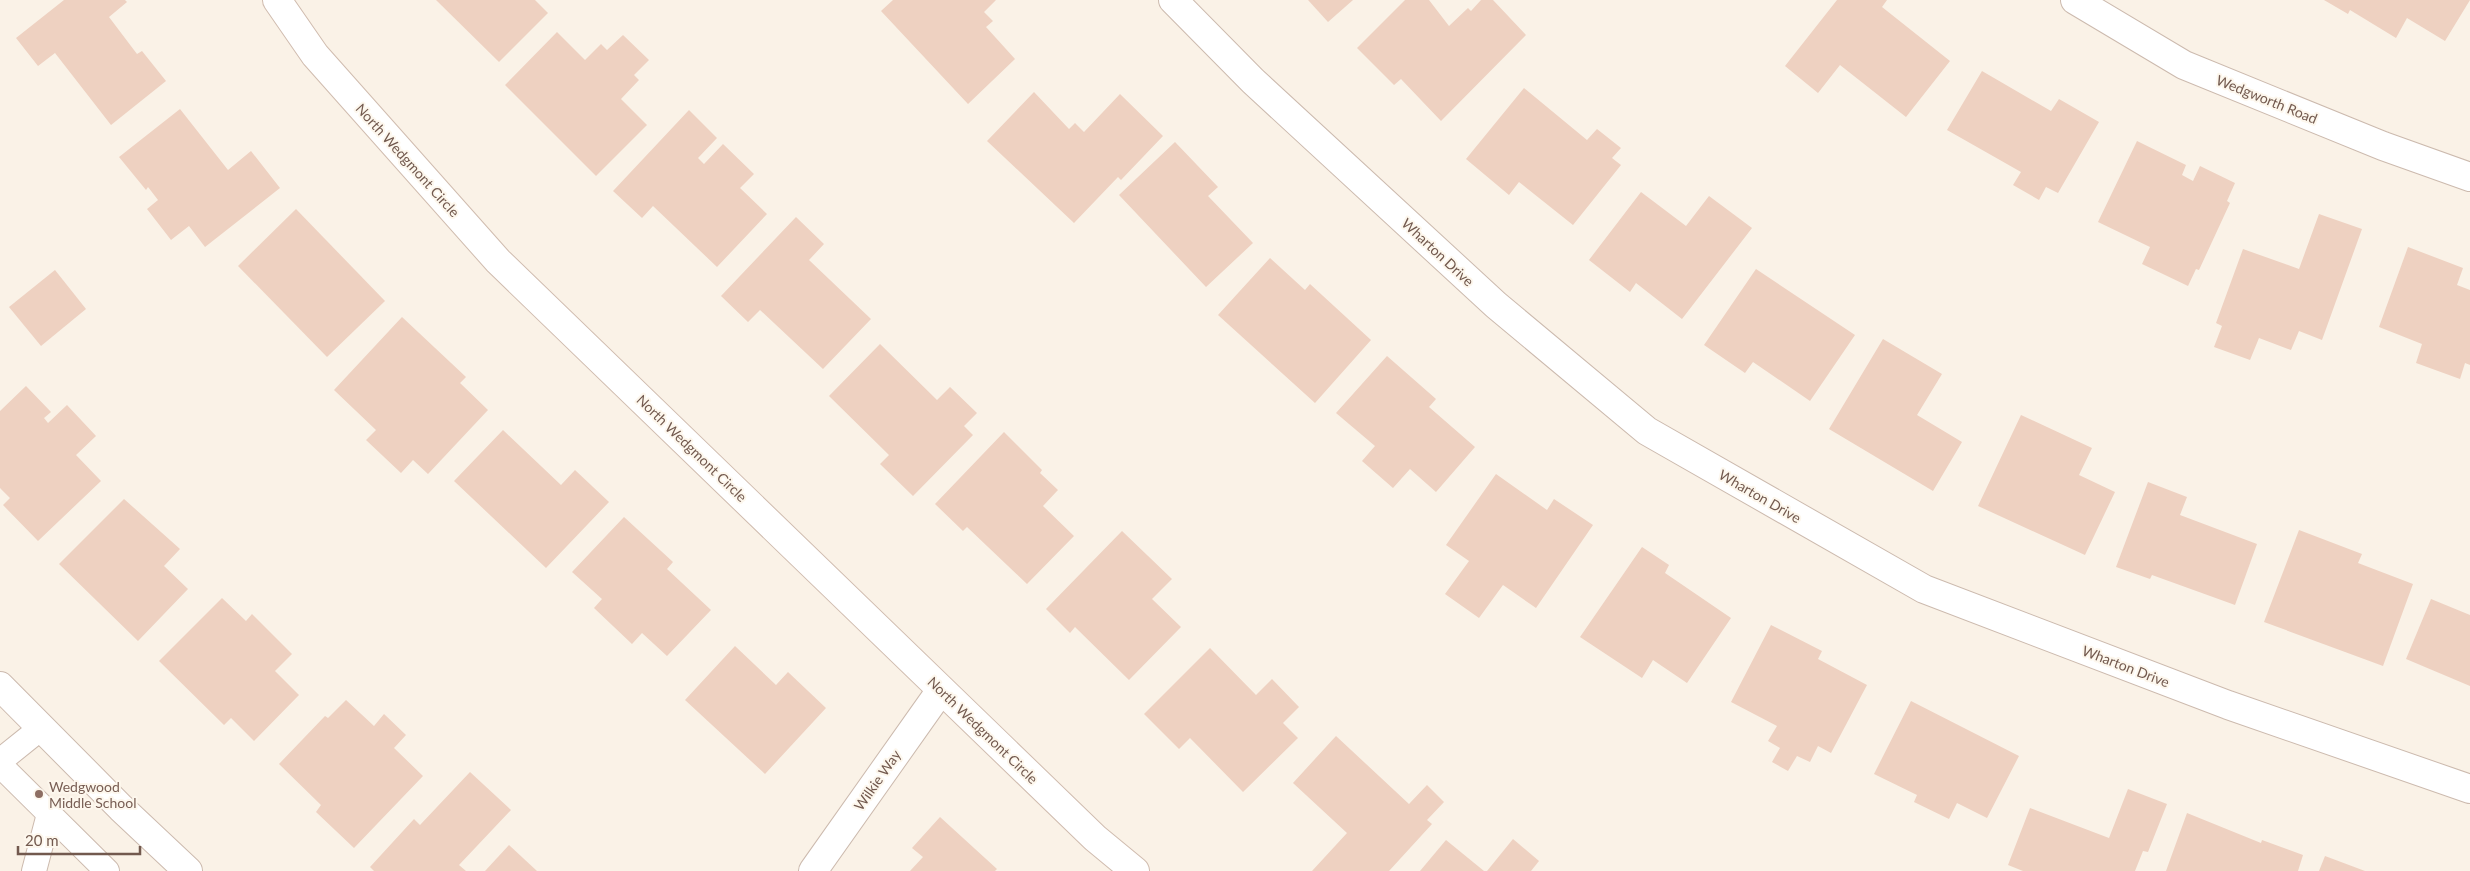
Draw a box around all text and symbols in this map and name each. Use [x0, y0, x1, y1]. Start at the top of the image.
street label: Wedgworth Road [2214, 71, 2320, 127]
street label: North Wedgmont Circle [353, 100, 463, 220]
street label: Wharton Drive [1399, 214, 1477, 290]
street label: North Wedgmont Circle [633, 391, 751, 505]
street label: Wharton Drive [1716, 466, 1804, 526]
street label: Wharton Drive [2080, 642, 2172, 690]
street label: North Wedgmont Circle [924, 673, 1042, 787]
street label: Wilkie Way [850, 746, 905, 814]
place label: Wedgwood Middle School [49, 778, 136, 811]
marker: Wedgwood Middle School [33, 788, 45, 800]
scale bar [18, 824, 140, 856]
text: 20 m [25, 831, 59, 849]

